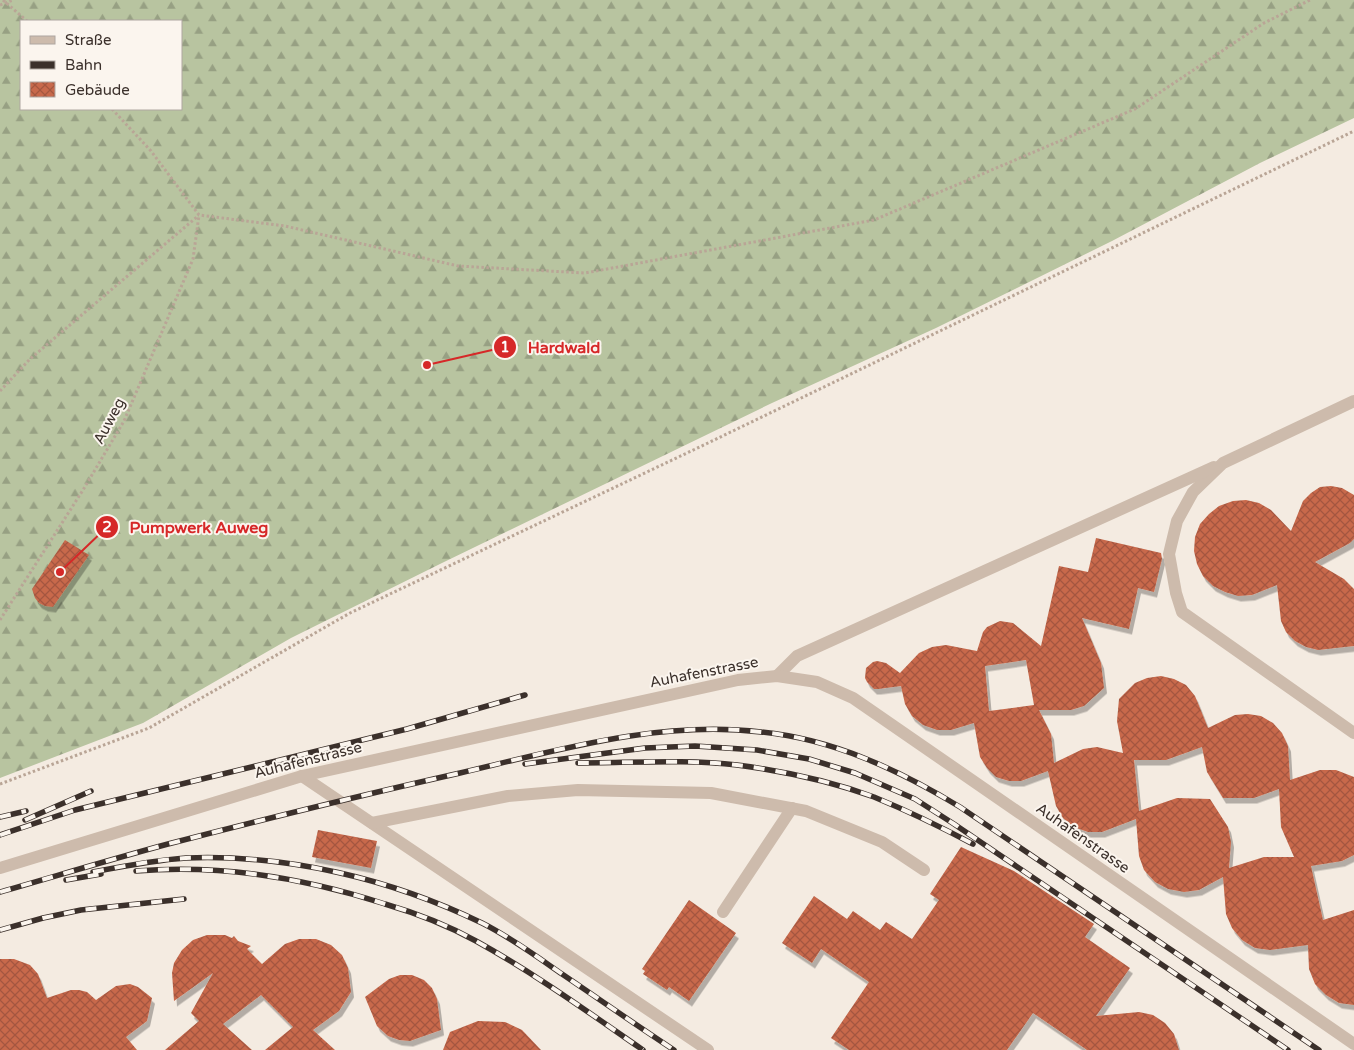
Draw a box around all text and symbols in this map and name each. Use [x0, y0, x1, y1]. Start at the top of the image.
legend [20, 20, 182, 110]
text: Straße [65, 31, 111, 49]
text: Bahn [65, 56, 102, 74]
text: Gebäude [65, 81, 130, 99]
callout: Hardwald [492, 331, 610, 362]
text: 1 [500, 338, 510, 356]
text: Hardwald [528, 338, 600, 358]
street label: Auweg [89, 395, 129, 447]
callout: Pumpwerk Auweg [95, 512, 279, 543]
text: 2 [102, 518, 112, 536]
text: Pumpwerk Auweg [130, 518, 268, 538]
street label: Auhafenstrasse [648, 653, 760, 691]
street label: Auhafenstrasse [252, 738, 364, 782]
street label: Auhafenstrasse [1033, 799, 1133, 877]

